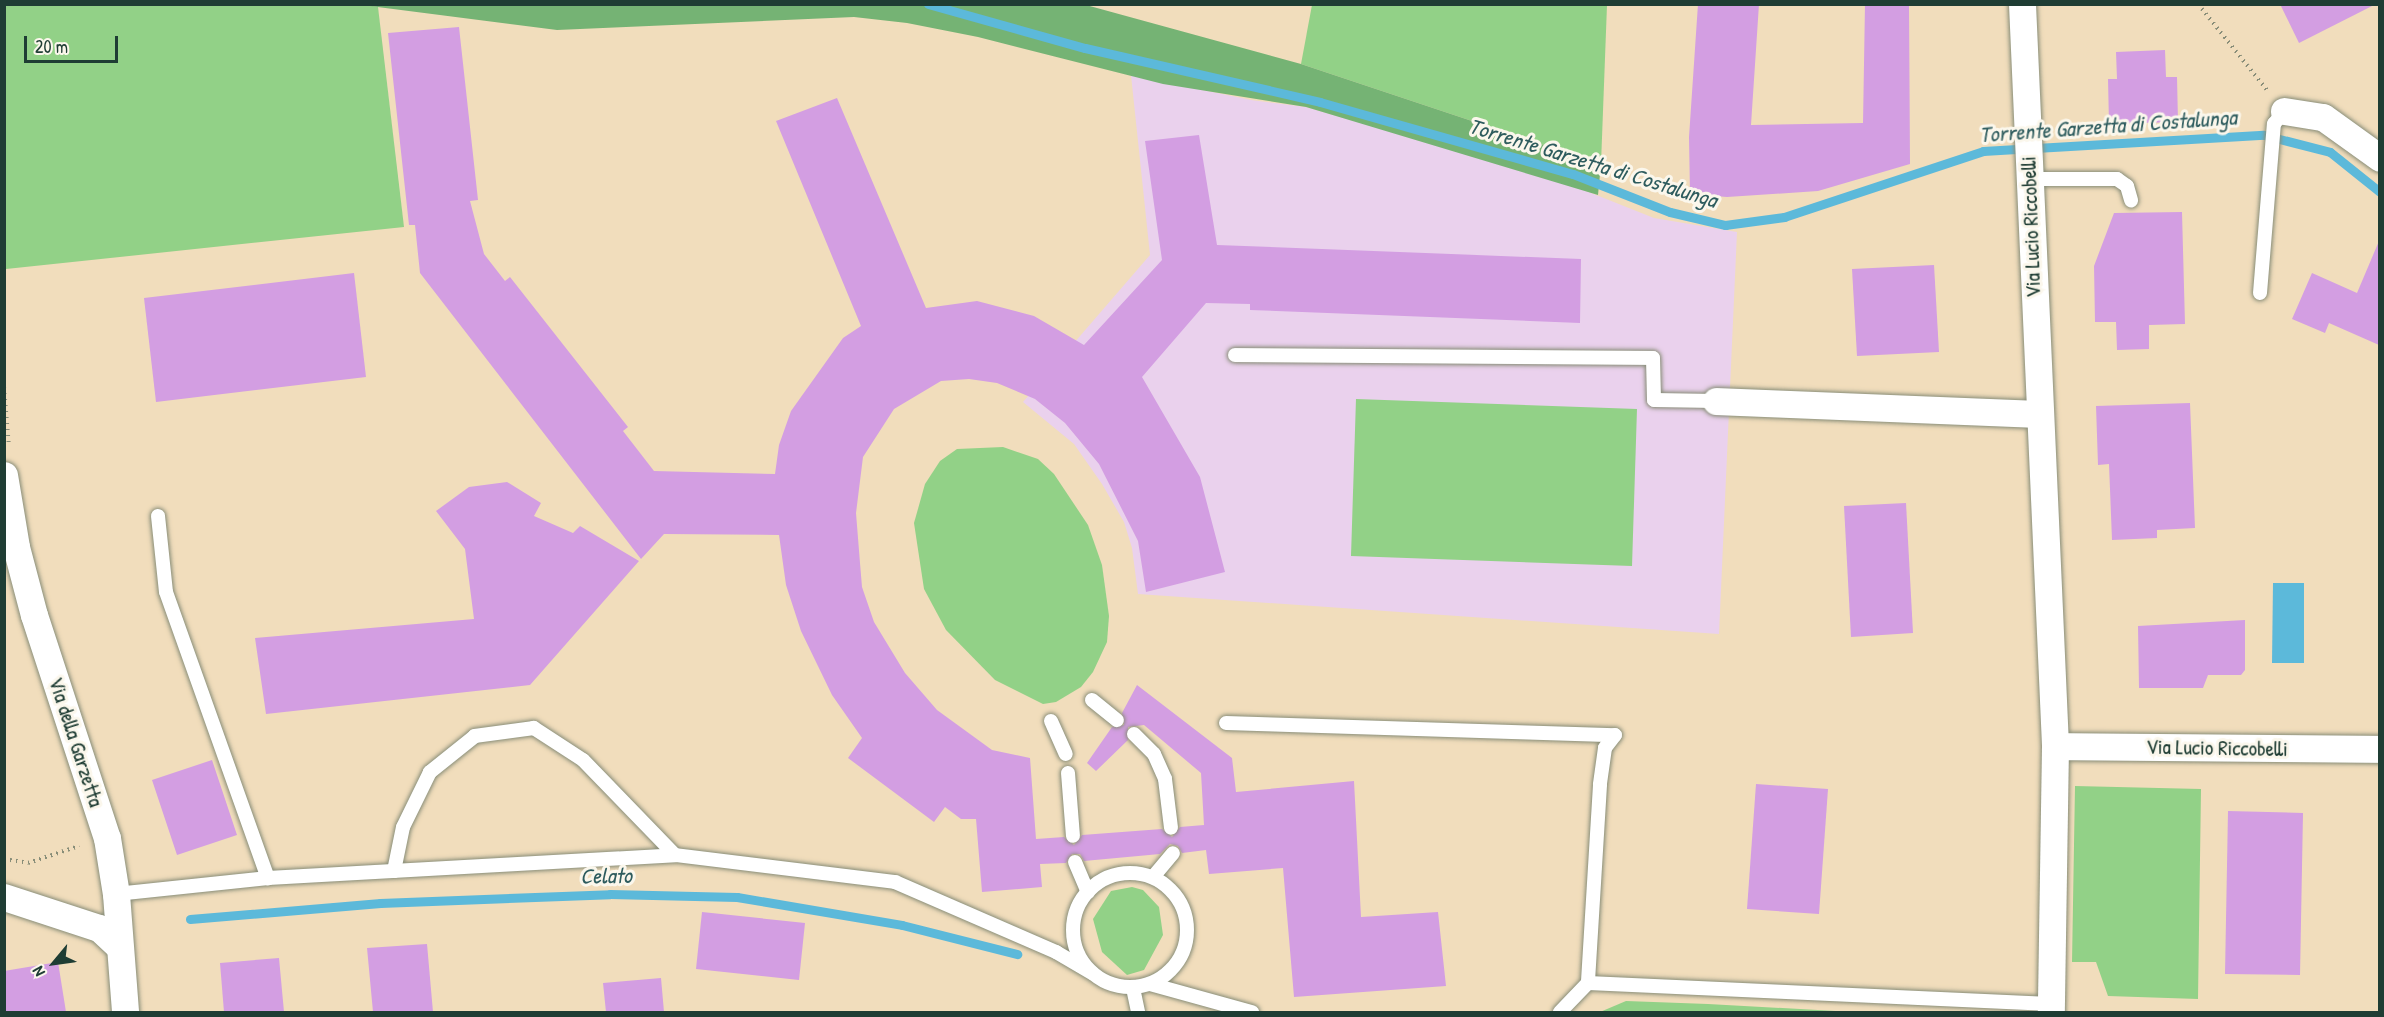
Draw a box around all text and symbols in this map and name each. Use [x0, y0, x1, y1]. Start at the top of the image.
scale bar [27, 24, 122, 62]
text: 20 m [35, 34, 68, 59]
water label: Torrente Garzetta di Costalunga [1978, 104, 2238, 148]
water label: Torrente Garzetta di Costalunga [1466, 113, 1720, 213]
street label: Via Lucio Riccobelli [2016, 156, 2046, 298]
street label: Via della Garzetta [43, 674, 109, 810]
street label: Via Lucio Riccobelli [2146, 734, 2288, 762]
water label: Celato [580, 862, 632, 890]
north arrow [24, 933, 84, 993]
text: N [27, 963, 50, 981]

